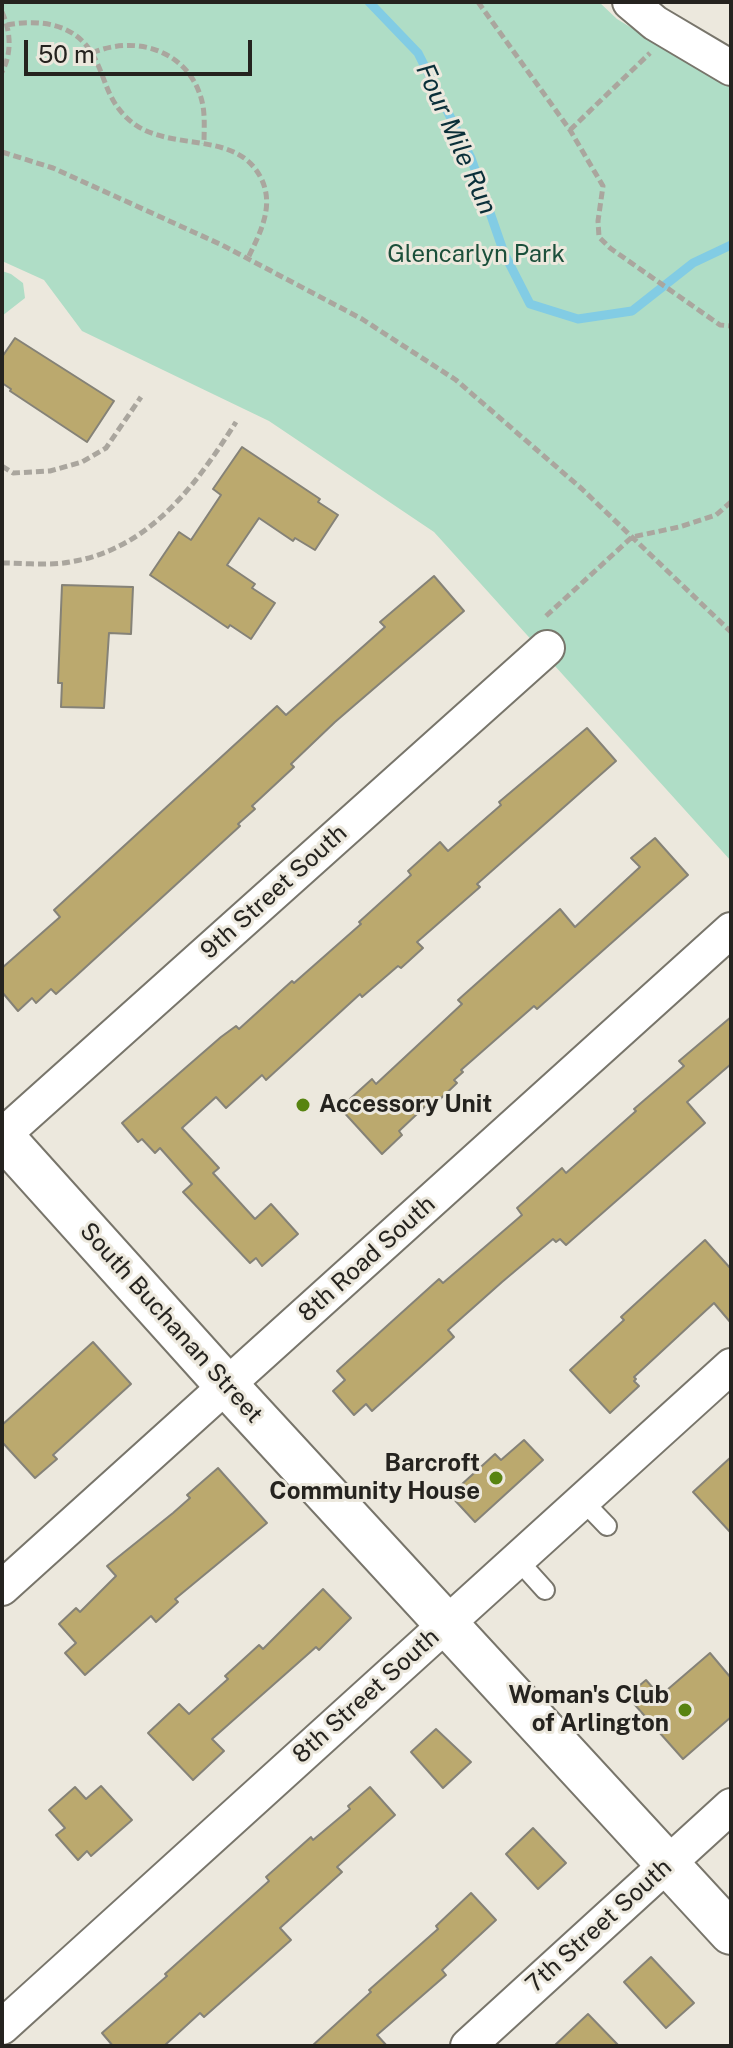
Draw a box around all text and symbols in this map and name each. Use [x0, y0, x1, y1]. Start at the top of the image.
scale bar [28, 24, 256, 74]
text: 50 m [38, 40, 95, 68]
water label: Four Mile Run [409, 59, 503, 219]
park label: Glencarlyn Park [387, 241, 565, 269]
street label: 9th Street South [195, 819, 353, 965]
place label: Accessory Unit [319, 1091, 492, 1119]
marker: Accessory Unit [294, 1096, 312, 1114]
street label: 8th Road South [293, 1190, 441, 1328]
street label: South Buchanan Street [74, 1217, 268, 1429]
place label: Barcroft Community House [269, 1450, 480, 1506]
marker: Barcroft Community House [487, 1469, 505, 1487]
street label: 8th Street South [287, 1623, 445, 1769]
place label: Woman's Club of Arlington [509, 1682, 669, 1738]
marker: Woman's Club of Arlington [676, 1701, 694, 1719]
street label: 7th Street South [520, 1853, 678, 1999]

